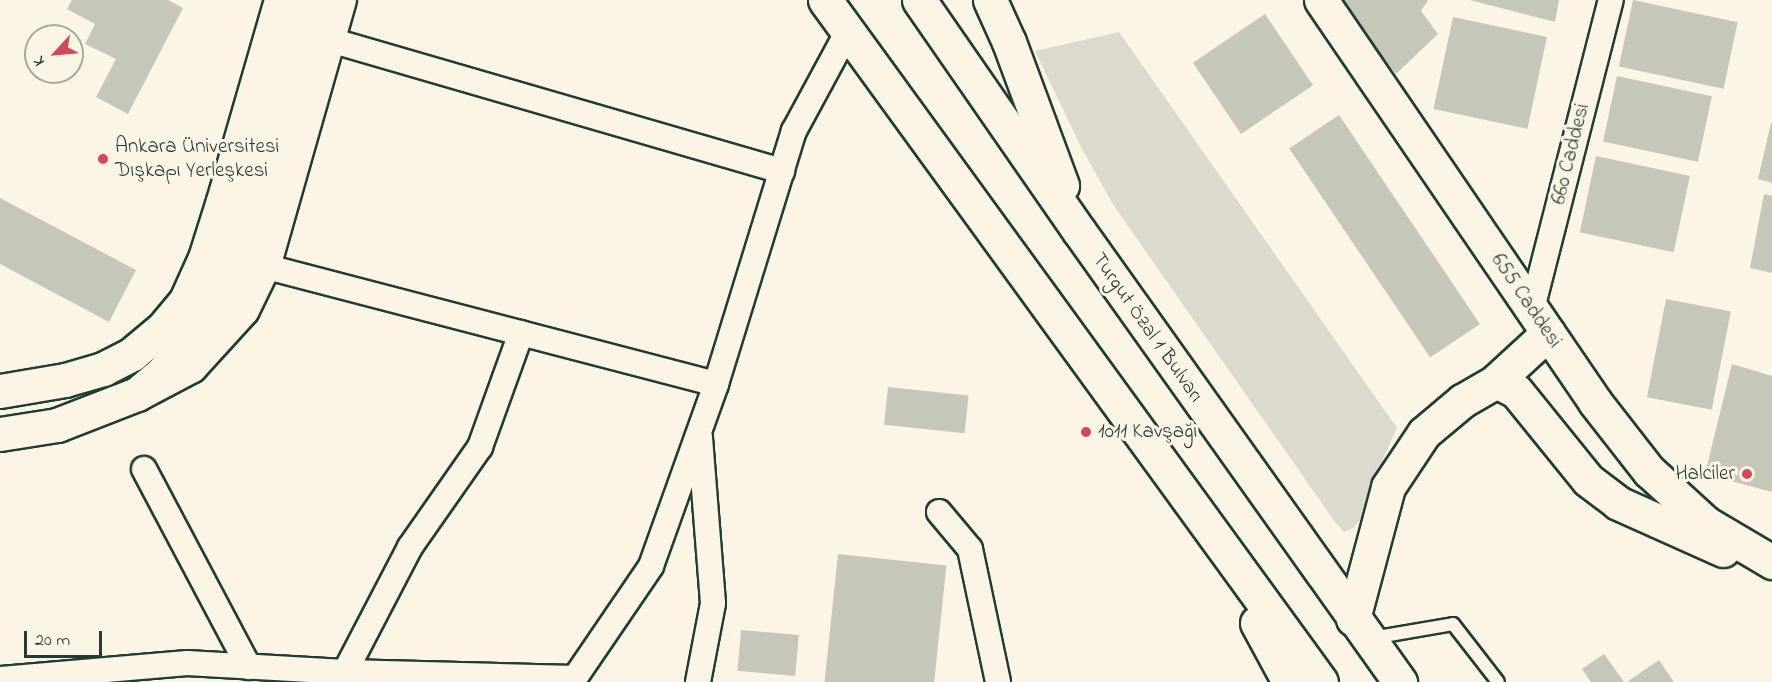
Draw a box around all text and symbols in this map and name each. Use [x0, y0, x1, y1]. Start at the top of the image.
north arrow [24, 24, 84, 84]
text: K [27, 52, 52, 70]
street label: 660 Caddesi [1546, 101, 1596, 207]
place label: Ankara Üniversitesi Dışkapı Yerleşkesi [115, 134, 279, 184]
marker: Ankara Üniversitesi Dışkapı Yerleşkesi [96, 152, 110, 166]
street label: Turgut Özal 1 Bulvarı [1086, 248, 1208, 408]
street label: 655 Caddesi [1485, 249, 1567, 353]
place label: 1011 Kavşağı [1098, 419, 1197, 445]
marker: 1011 Kavşağı [1079, 425, 1093, 439]
place label: Halciler [1675, 461, 1735, 487]
marker: Halciler [1740, 467, 1754, 481]
scale bar [27, 619, 105, 657]
text: 20 m [35, 628, 70, 654]

